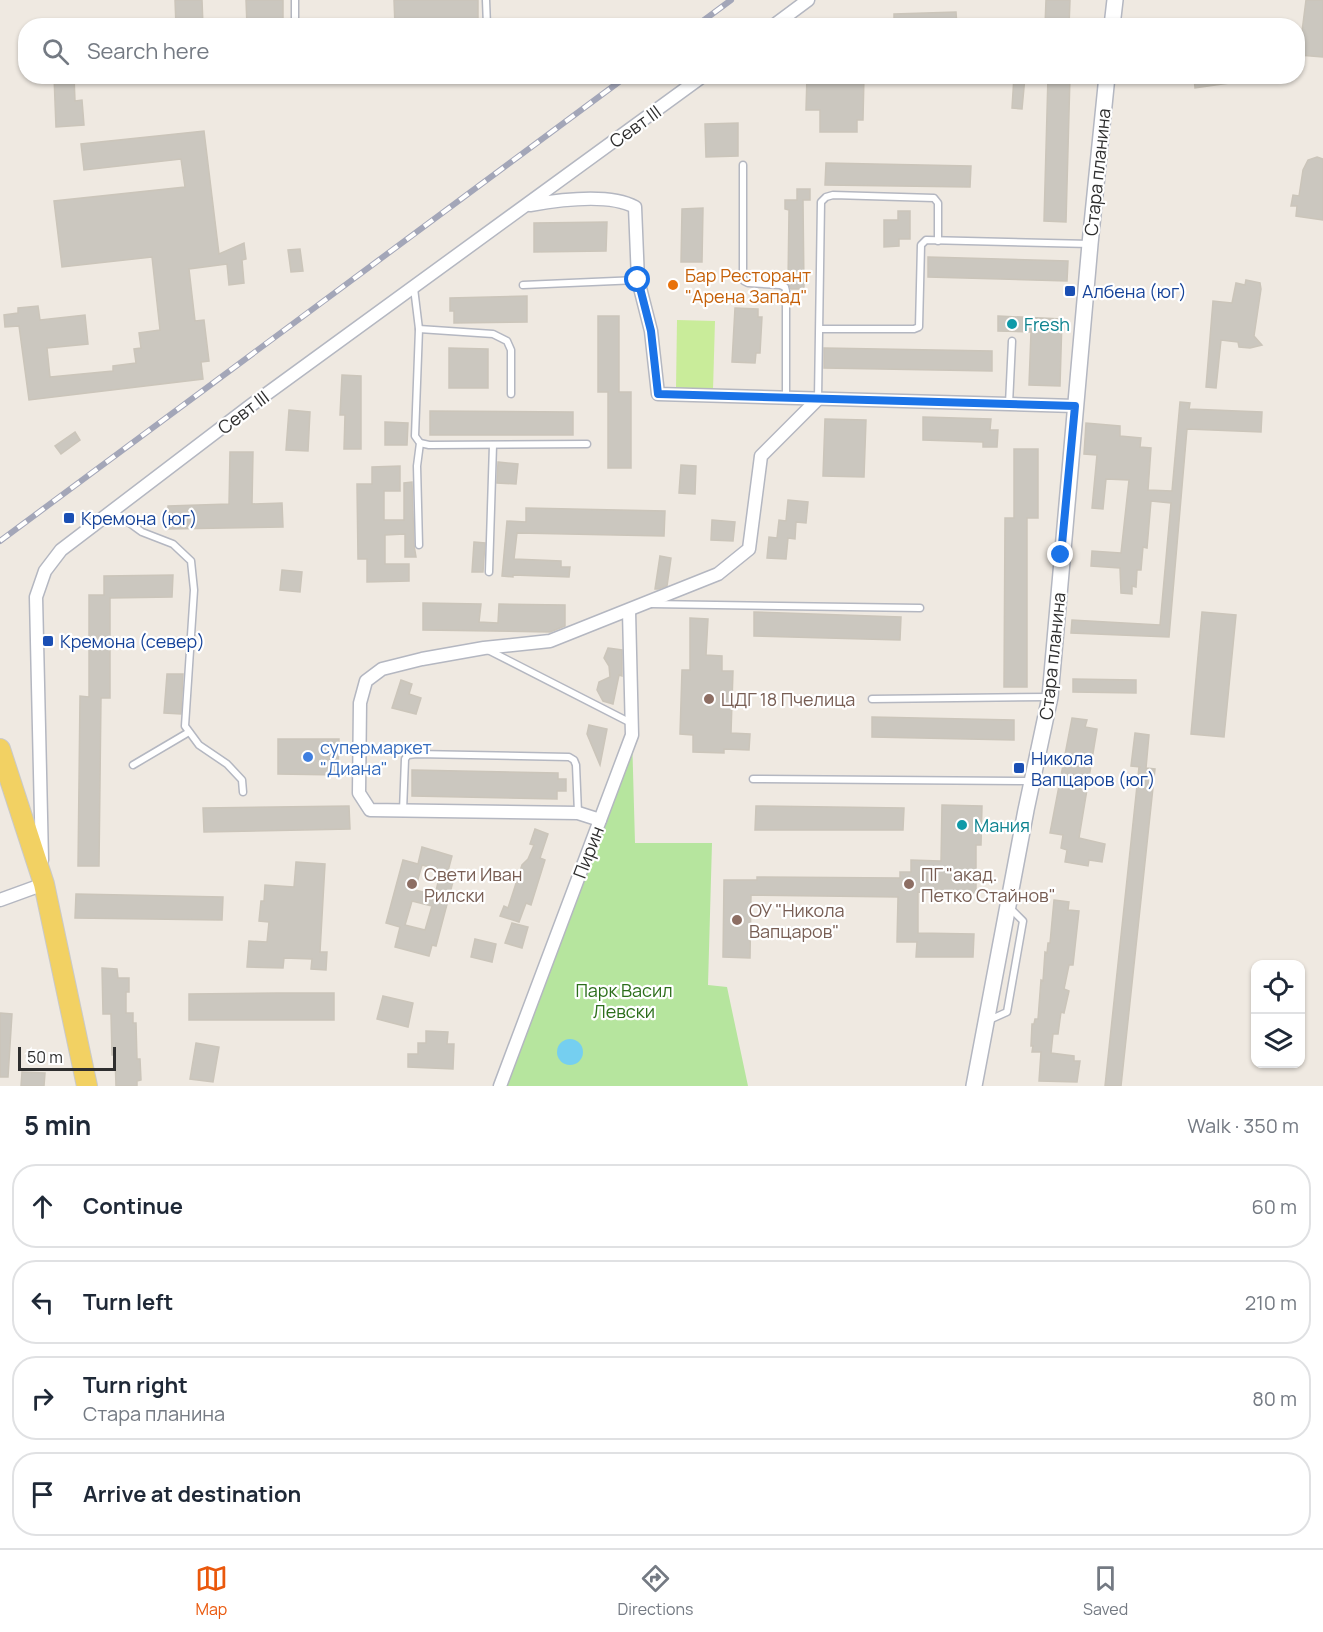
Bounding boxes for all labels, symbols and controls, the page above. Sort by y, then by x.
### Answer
search box [18,18,1305,84]
icon: search [39,35,72,68]
text: Search here [87,36,209,66]
street label: Севт III [604,99,666,153]
street label: Стара планина [1078,107,1116,237]
place label: Бар Ресторант "Арена Запад" [685,263,811,308]
route start [624,266,650,292]
marker: Бар Ресторант "Арена Запад" [666,278,680,292]
place label: Албена (юг) [1082,279,1187,303]
marker: Албена (юг) [1063,284,1077,298]
place label: Fresh [1024,312,1070,336]
marker: Fresh [1005,317,1019,331]
street label: Севт III [212,385,274,439]
place label: Кремона (юг) [81,506,198,530]
marker: Кремона (юг) [62,511,76,525]
route end [1047,541,1073,567]
street label: Стара планина [1033,591,1071,721]
place label: Кремона (север) [60,629,205,653]
marker: Кремона (север) [41,634,55,648]
place label: ЦДГ 18 Пчелица [721,687,855,711]
marker: ЦДГ 18 Пчелица [702,692,716,706]
place label: супермаркет "Диана" [320,735,432,780]
place label: Никола Вапцаров (юг) [1031,746,1156,791]
marker: супермаркет "Диана" [301,750,315,764]
marker: Никола Вапцаров (юг) [1012,761,1026,775]
place label: Мания [974,813,1030,837]
marker: Мания [955,818,969,832]
street label: Пирин [567,822,609,882]
place label: Свети Иван Рилски [424,862,522,907]
place label: ПГ "акад. Петко Стайнов" [921,862,1056,907]
marker: Свети Иван Рилски [405,877,419,891]
marker: ПГ "акад. Петко Стайнов" [902,877,916,891]
place label: ОУ "Никола Вапцаров" [749,898,845,943]
marker: ОУ "Никола Вапцаров" [730,913,744,927]
map controls [1251,960,1305,1068]
button: locate [1251,960,1305,1014]
park label: Парк Васил Левски [575,978,673,1023]
button: layers [1251,1014,1305,1068]
scale bar [18,1044,116,1072]
text: 50 m [27,1046,63,1068]
text: 5 min [24,1107,91,1143]
text: Walk · 350 m [1187,1112,1299,1139]
icon: ahead [26,1190,59,1223]
text: Continue [83,1191,183,1221]
text: 60 m [1251,1193,1297,1220]
icon: left [26,1286,59,1319]
text: Turn left [83,1287,173,1317]
text: 210 m [1245,1289,1297,1316]
text: Turn right [83,1370,188,1400]
icon: right [26,1382,59,1415]
text: 80 m [1252,1385,1297,1412]
text: Стара планина [83,1400,225,1427]
icon: arrive [26,1478,59,1511]
text: Arrive at destination [83,1479,301,1509]
tab: Map [195,1562,228,1620]
tab: Directions [618,1562,693,1620]
tab: Saved [1083,1562,1128,1620]

